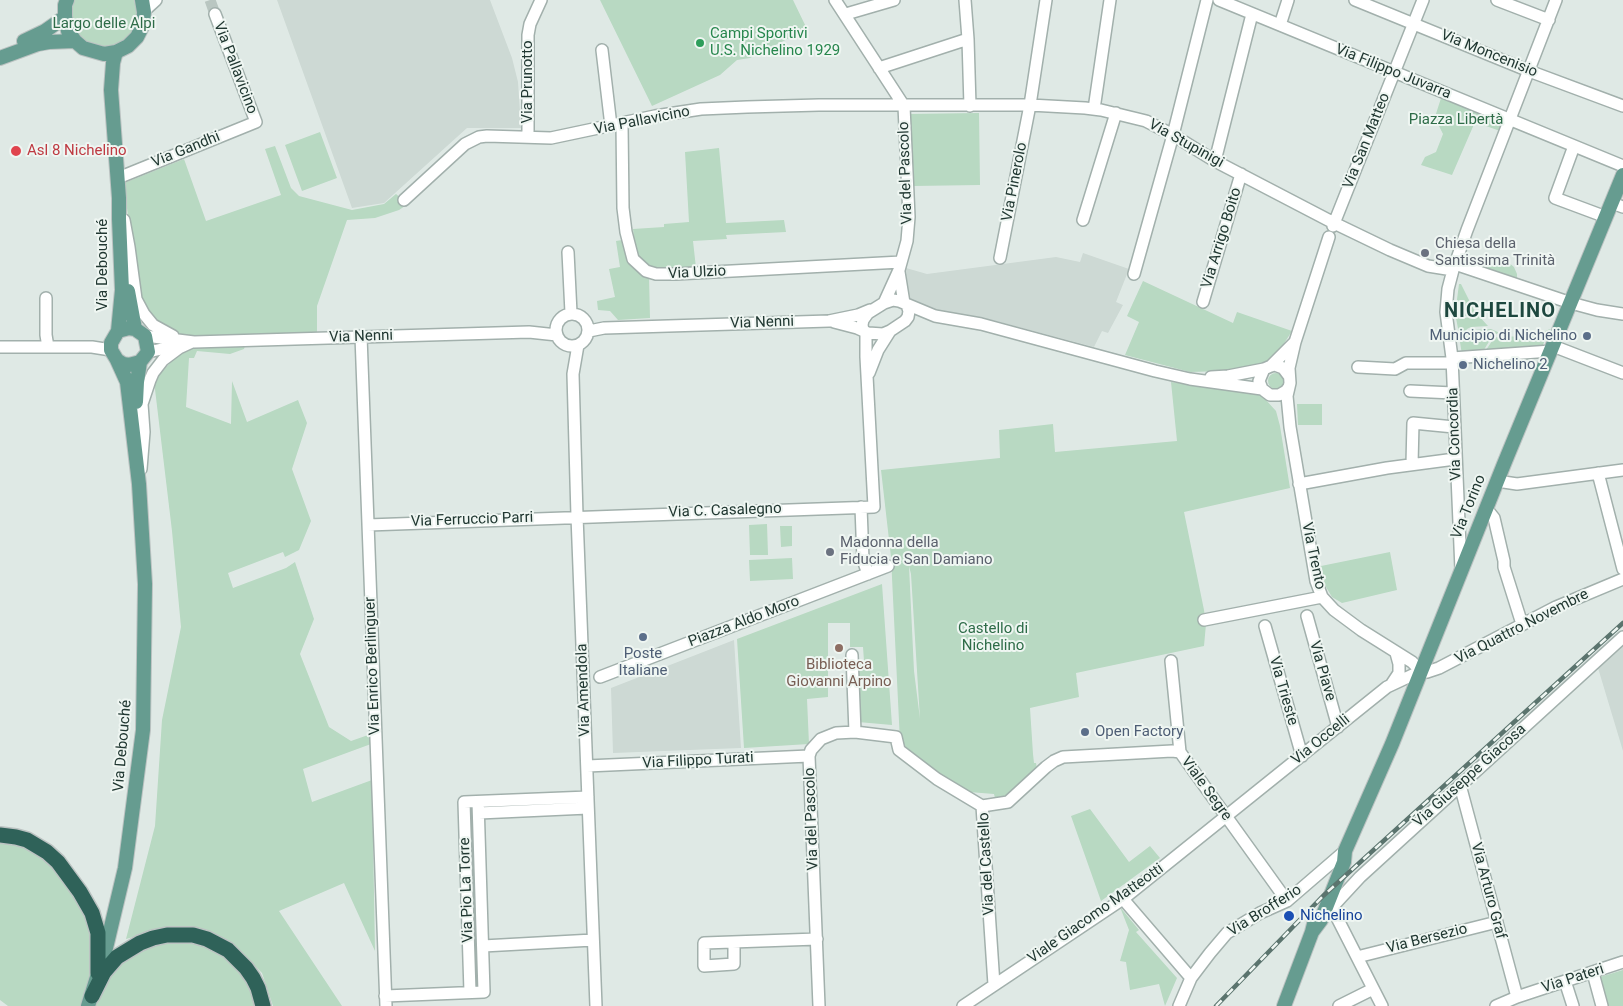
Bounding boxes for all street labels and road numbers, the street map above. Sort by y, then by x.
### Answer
street label: Via Pallavicino [209,19,261,117]
street label: Via Moncenisio [1438,26,1540,82]
street label: Via Prunotto [519,41,537,123]
street label: Via Filippo Juvarra [1332,41,1454,103]
street label: Via San Matteo [1340,90,1394,192]
street label: Via Pallavicino [593,103,691,139]
street label: Via Stupinigi [1145,116,1227,172]
street label: Via del Pascolo [895,121,917,225]
street label: Via Gandhi [149,128,223,172]
street label: Via Pinerolo [999,141,1031,223]
street label: Via Arrigo Boito [1198,186,1246,290]
street label: Via Debouché [94,219,112,311]
street label: Via Ulzio [668,262,726,284]
street label: Via Nenni [730,313,794,333]
street label: Via Nenni [329,327,393,347]
street label: Via Concordia [1444,387,1466,481]
street label: Via Torino [1448,472,1490,542]
street label: Via C. Casalegno [668,500,782,522]
street label: Via Ferruccio Parri [410,509,534,531]
street label: Via Trento [1297,521,1329,591]
street label: Via Quattro Novembre [1452,585,1592,669]
street label: Piazza Aldo Moro [686,593,802,651]
street label: Via Enrico Berlinguer [362,597,384,735]
street label: Via Piave [1305,639,1339,703]
street label: Via Amendola [573,643,595,737]
street label: Via Trieste [1265,655,1301,727]
street label: Via Debouché [110,699,136,793]
street label: Via Occelli [1288,711,1354,769]
street label: Via Giuseppe Giacosa [1410,721,1530,831]
street label: Via Filippo Turati [642,749,754,773]
street label: Viale Segre [1177,753,1235,825]
street label: Via del Pascolo [801,767,823,871]
street label: Via del Castello [975,812,999,916]
street label: Via Pio La Torre [456,837,478,943]
street label: Via Arturo Graf [1466,841,1510,941]
street label: Viale Giacomo Matteotti [1025,860,1167,968]
street label: Via Brofferio [1225,881,1305,941]
street label: Via Bersezio [1385,920,1469,958]
street label: Via Pateri [1540,961,1606,997]

